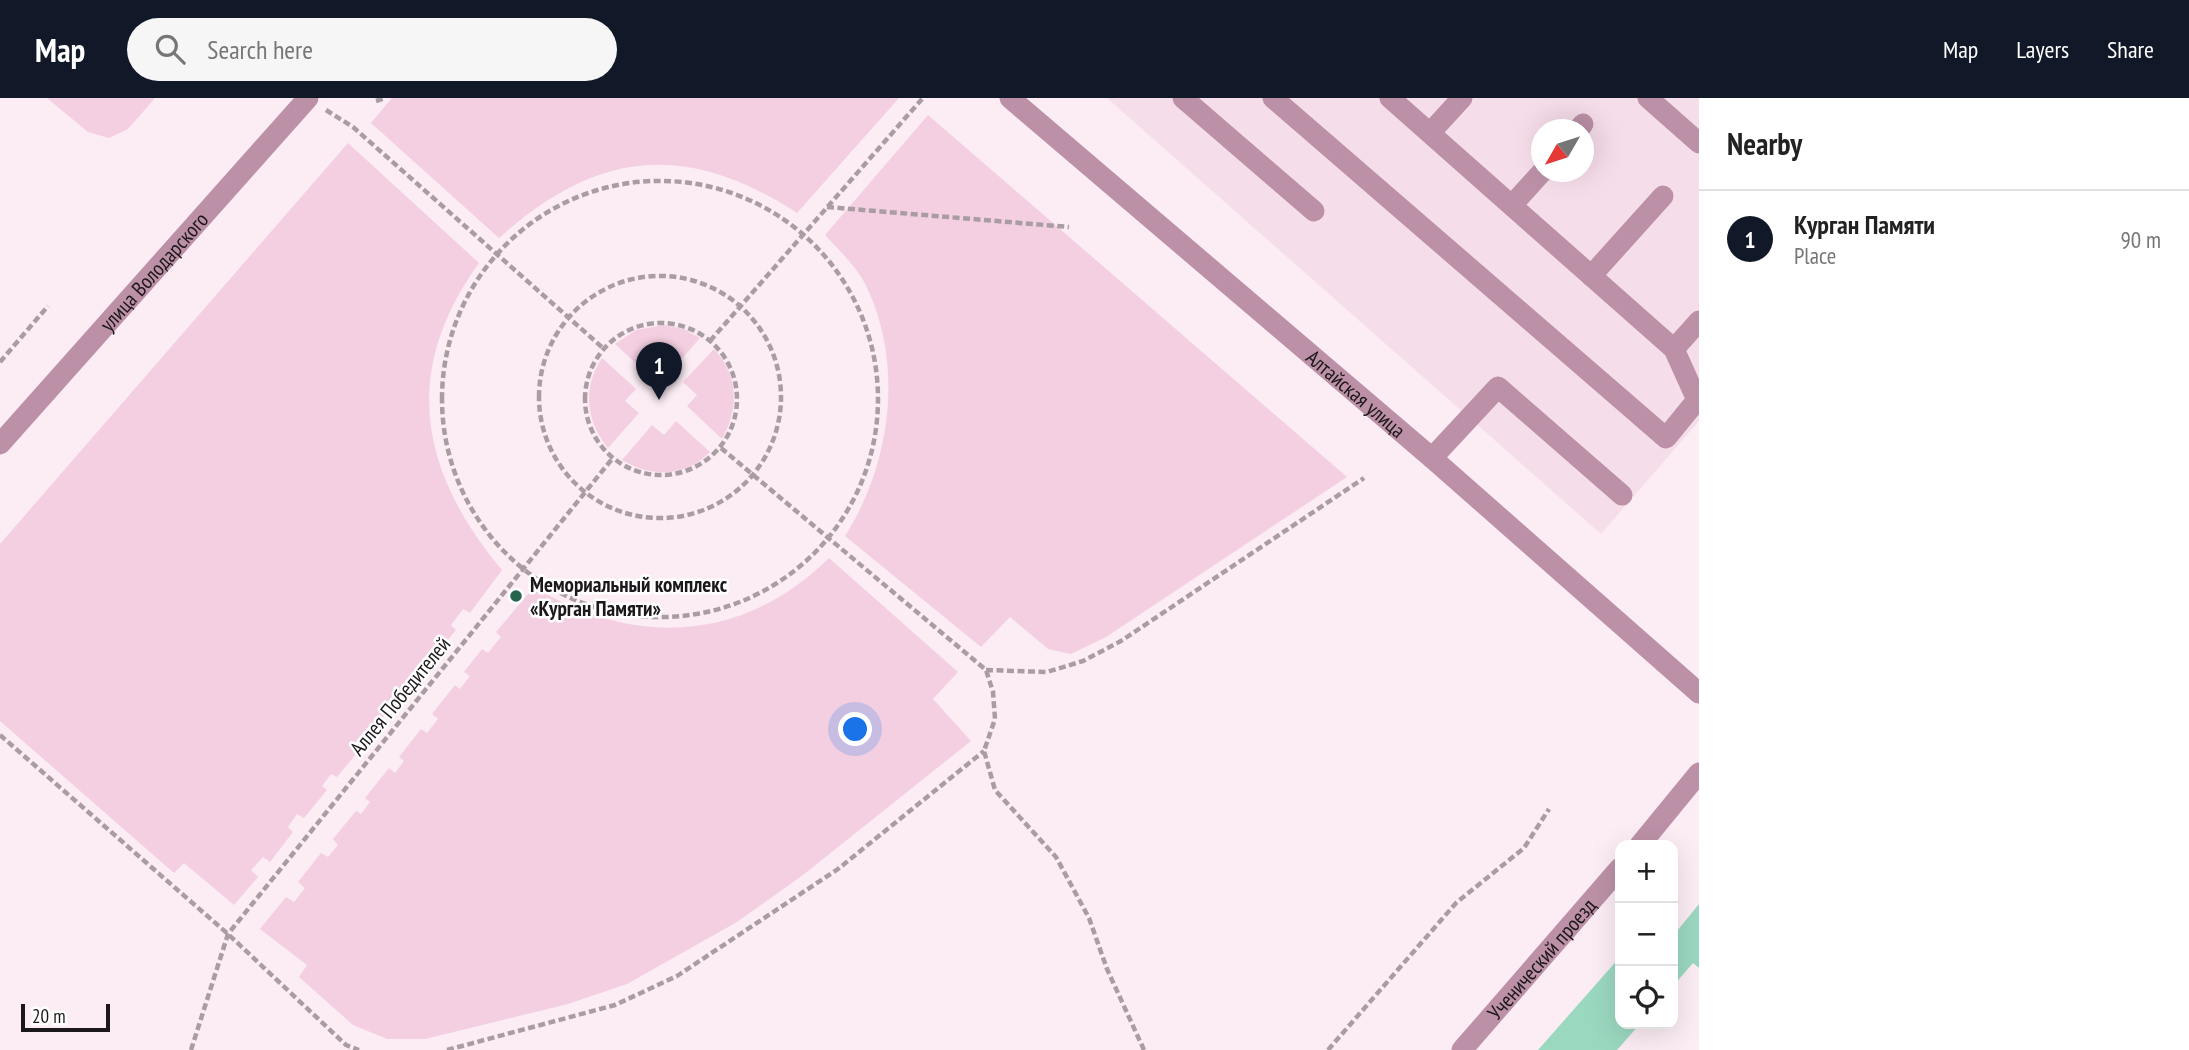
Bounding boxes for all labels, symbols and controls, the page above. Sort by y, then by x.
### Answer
search box [127,18,617,81]
text: Map [35,28,85,71]
icon: search [151,30,189,68]
text: Search here [207,33,313,66]
text: Map [1943,34,1978,65]
text: Layers [2016,34,2069,65]
text: Share [2107,34,2154,65]
north arrow [1531,119,1594,182]
text: Nearby [1727,124,1802,163]
street label: улица Володарского [93,206,214,337]
text: Курган Памяти [1794,208,1935,241]
text: 1 [1745,225,1756,254]
text: 90 m [2120,225,2161,254]
text: Place [1794,241,1836,270]
pin: 1 [636,342,682,400]
street label: Алтайская улица [1301,343,1411,443]
place label: Мемориальный комплекс «Курган Памяти» [530,571,728,622]
marker: Мемориальный комплекс «Курган Памяти» [508,588,524,604]
street label: Аллея Победителей [344,631,456,761]
your location [838,712,872,746]
map controls [1615,840,1678,1029]
button: + [1615,840,1678,903]
street label: Ученический проезд [1481,892,1602,1025]
button: − [1615,903,1678,966]
button: locate [1615,966,1678,1029]
scale bar [21,1001,110,1033]
text: 20 m [32,1004,66,1028]

